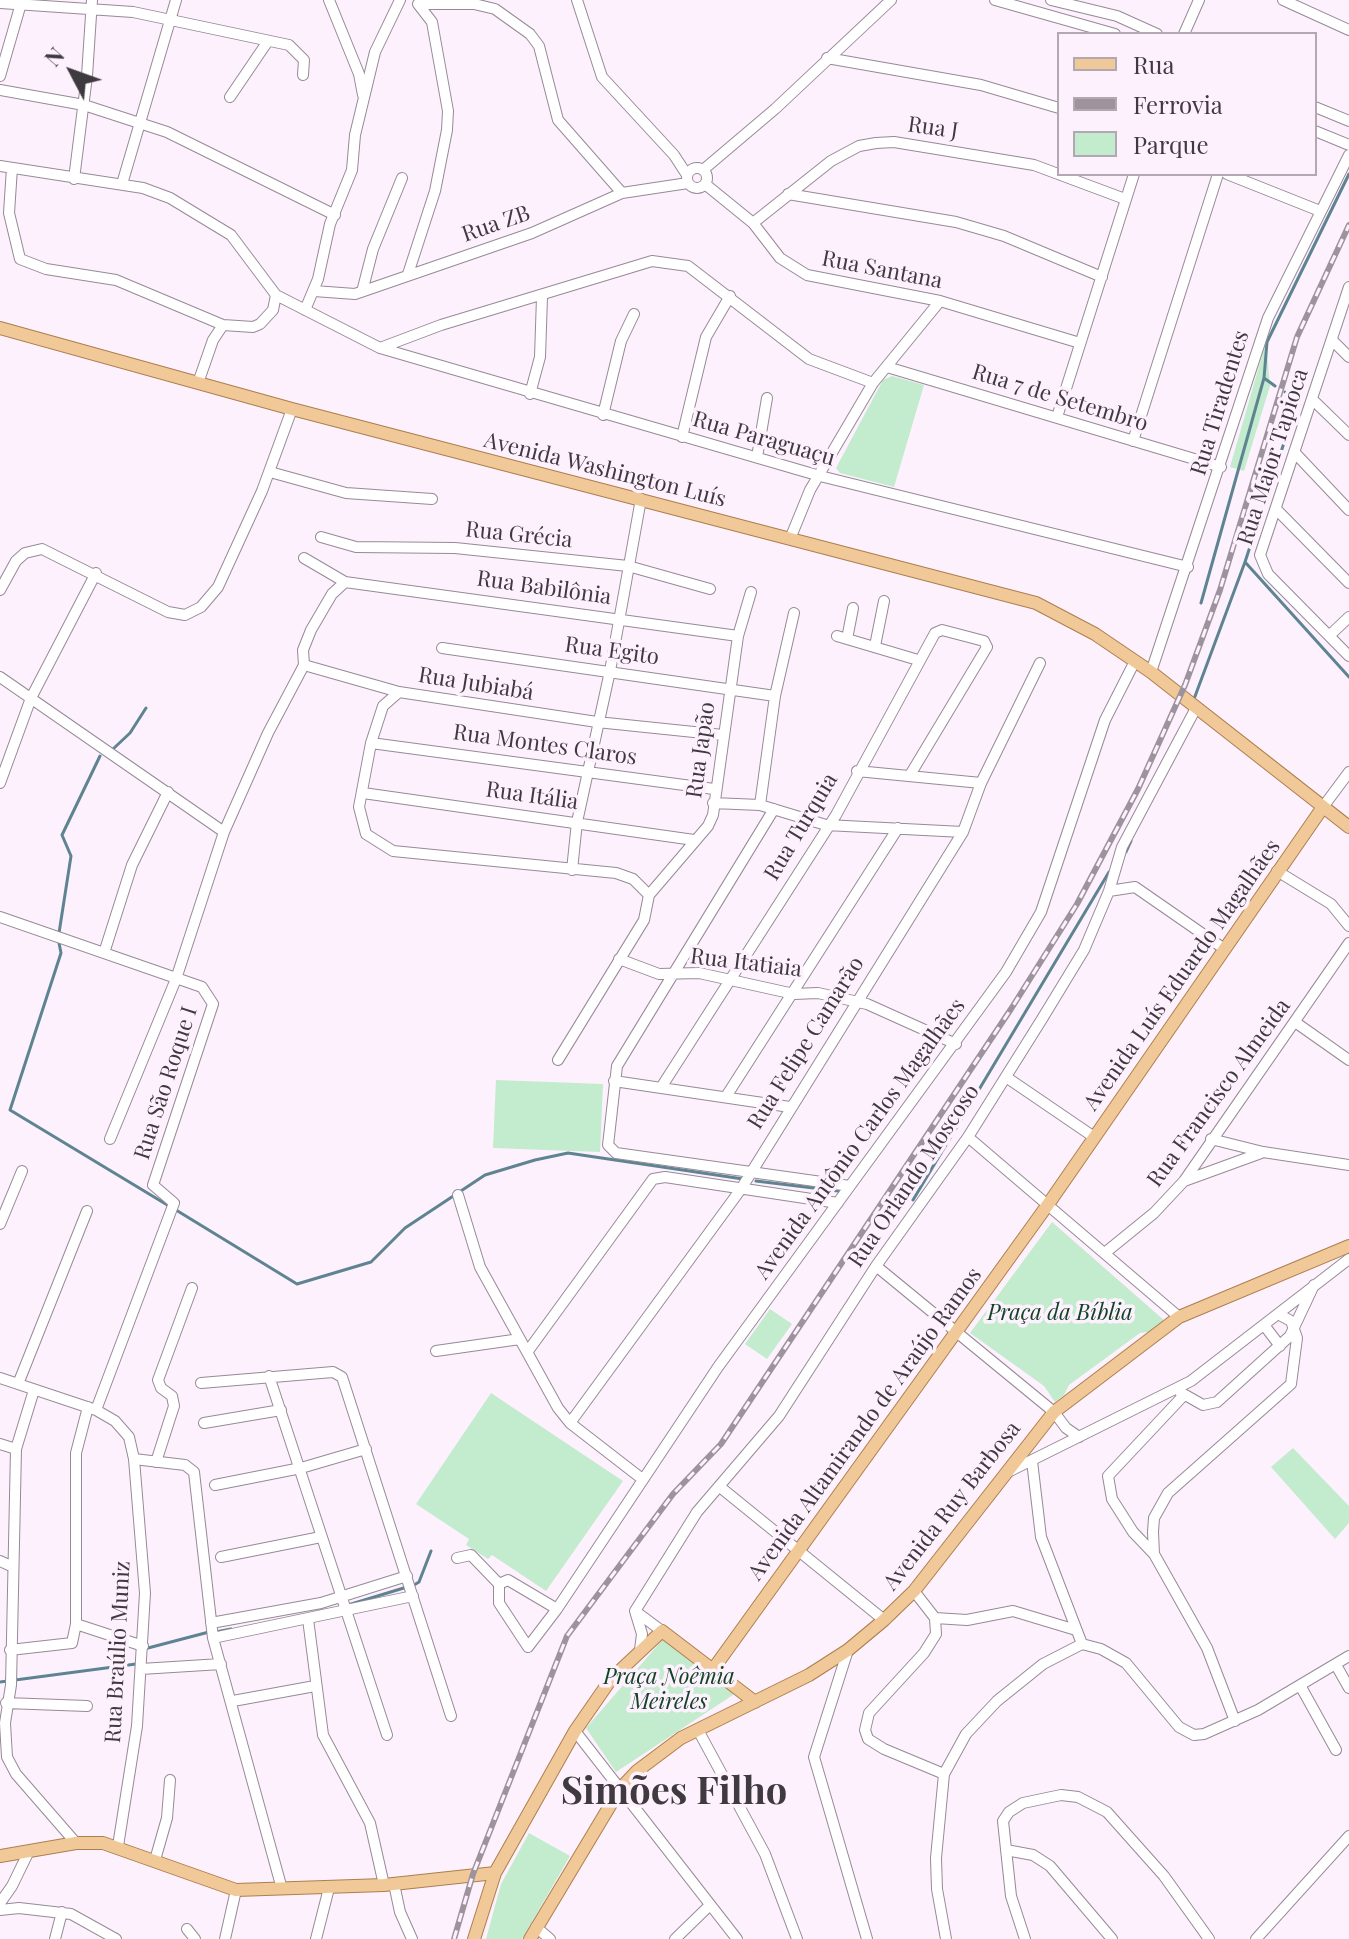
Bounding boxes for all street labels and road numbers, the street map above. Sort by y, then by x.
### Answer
street label: Rua J [906,111,960,145]
street label: Rua ZB [458,200,534,248]
street label: Rua Santana [819,245,945,295]
street label: Rua Tiradentes [1185,327,1255,479]
street label: Rua 7 de Setembro [969,359,1151,437]
street label: Rua Major Tapioca [1232,365,1314,549]
street label: Rua Paraguaçu [690,406,838,472]
street label: Avenida Washington Luís [481,427,729,513]
street label: Rua Grécia [464,516,574,554]
street label: Rua Babilônia [475,565,613,611]
street label: Rua Egito [563,631,661,671]
street label: Rua Jubiabá [417,662,535,706]
street label: Rua Japão [681,700,721,800]
street label: Rua Montes Claros [451,719,639,771]
street label: Rua Turquia [759,769,843,885]
street label: Rua Itália [484,776,580,816]
street label: Avenida Luís Eduardo Magalhães [1078,834,1286,1116]
street label: Rua Itatiaia [689,943,803,983]
street label: Rua Felipe Camarão [742,952,870,1134]
street label: Avenida Antônio Carlos Magalhães [749,993,971,1285]
street label: Rua Francisco Almeida [1142,994,1296,1192]
street label: Rua São Roque I [129,1003,203,1163]
street label: Rua Orlando Moscoso [843,1079,985,1273]
street label: Avenida Altamirando de Araújo Ramos [743,1262,987,1586]
street label: Avenida Ruy Barbosa [878,1416,1026,1596]
street label: Rua Braúlio Muniz [100,1560,136,1744]

